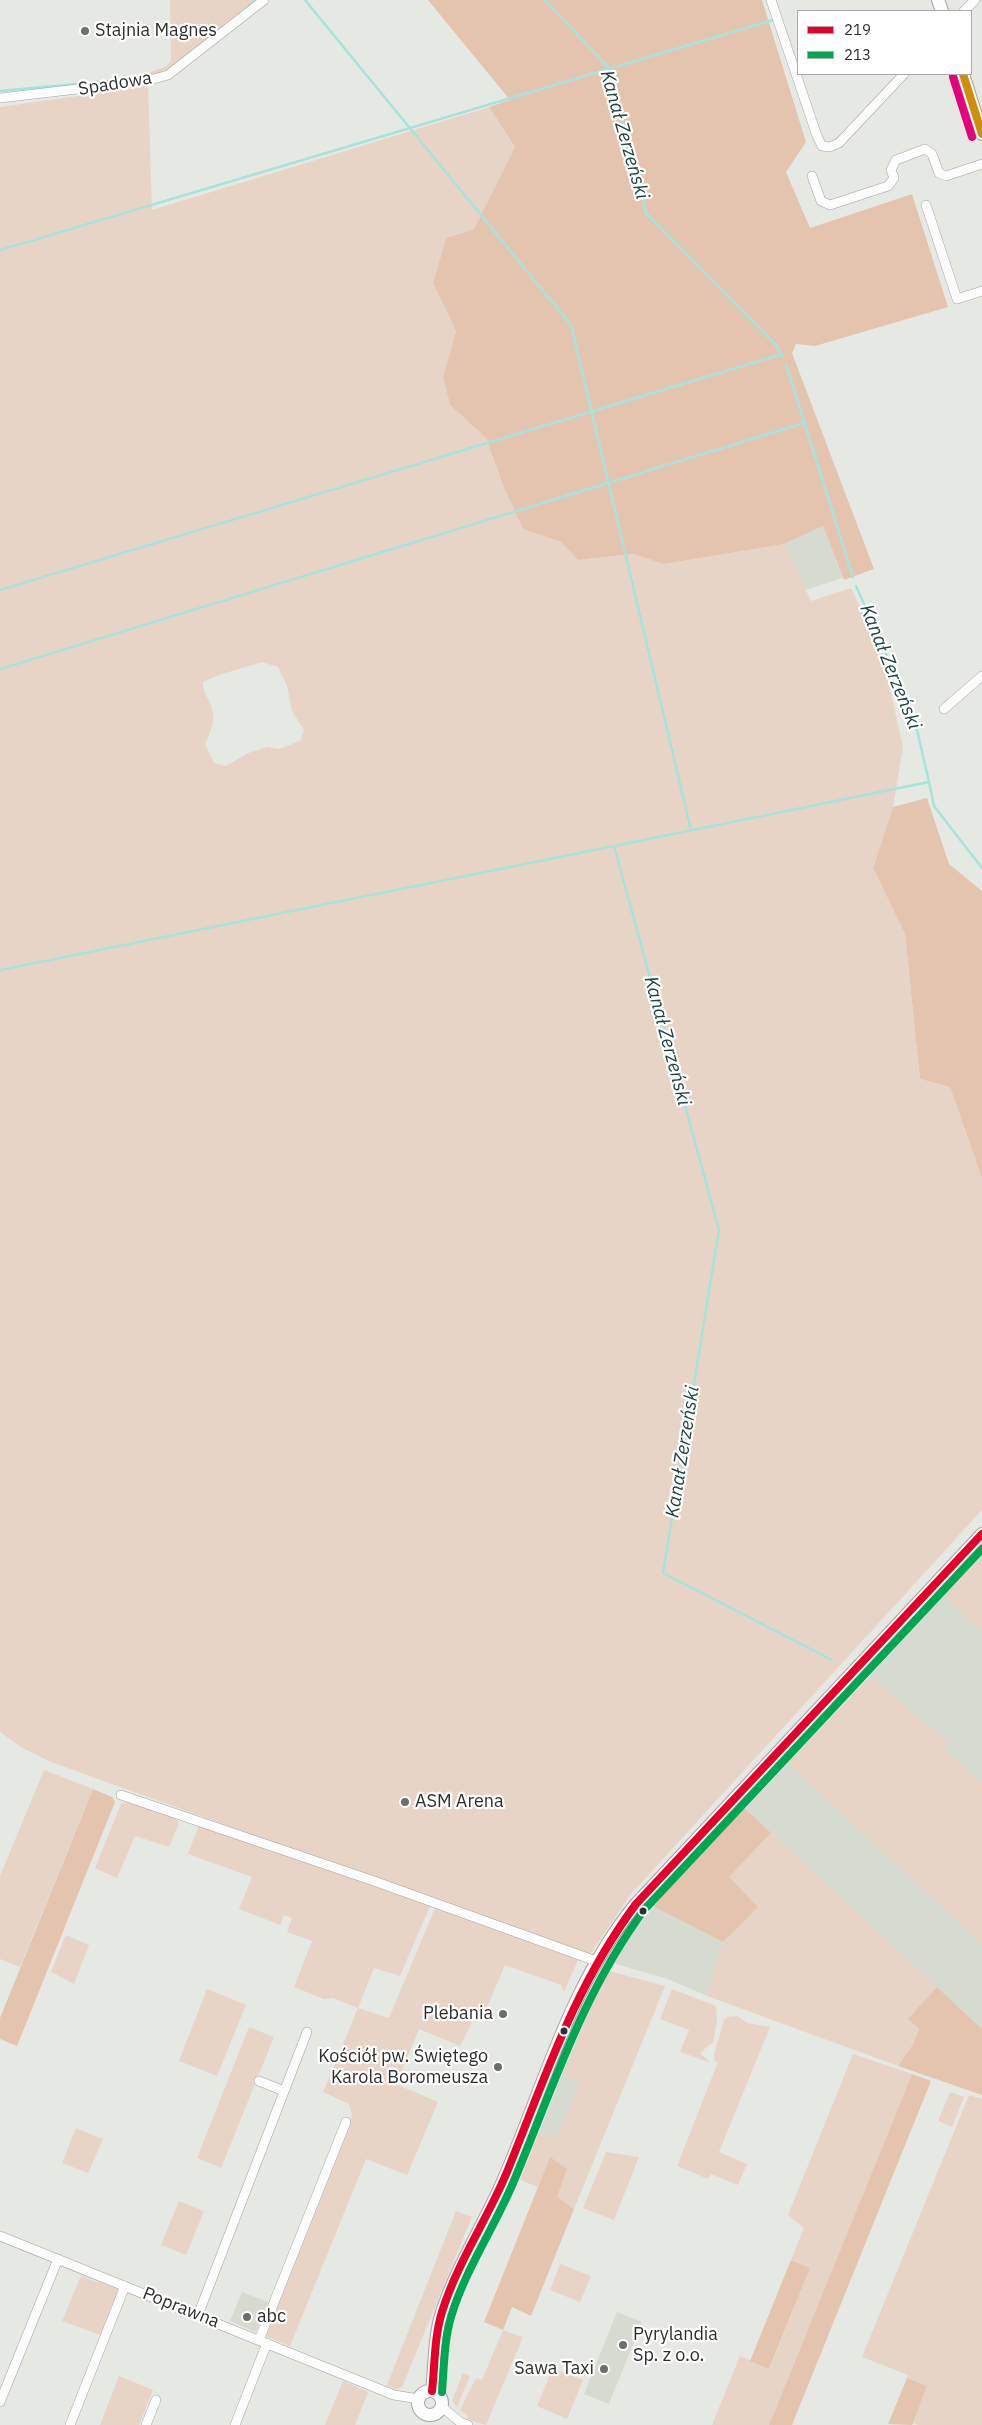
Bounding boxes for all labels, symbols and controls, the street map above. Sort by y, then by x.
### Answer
legend [797,10,972,75]
place label: Stajnia Magnes [95,20,217,42]
text: 219 [844,20,871,39]
marker: Stajnia Magnes [79,25,91,37]
text: 213 [844,45,871,64]
street label: Spadowa [77,68,153,100]
water label: Kanał Zerzeński [595,68,653,202]
water label: Kanał Zerzeński [855,601,925,733]
water label: Kanał Zerzeński [639,974,695,1108]
water label: Kanał Zerzeński [661,1385,705,1519]
place label: ASM Arena [415,1791,504,1813]
marker: ASM Arena [399,1796,411,1808]
unlabelled marker [638,1906,648,1916]
place label: Plebania [423,2003,493,2025]
marker: Plebania [497,2008,509,2020]
unlabelled marker [559,2026,569,2036]
place label: Kościół pw. Świętego Karola Boromeusza [318,2046,488,2088]
marker: Kościół pw. Świętego Karola Boromeusza [492,2061,504,2073]
street label: Poprawna [139,2283,223,2333]
place label: abc [257,2306,286,2328]
marker: abc [241,2311,253,2323]
place label: Pyrylandia Sp. z o.o. [633,2324,718,2366]
marker: Pyrylandia Sp. z o.o. [617,2339,629,2351]
place label: Sawa Taxi [514,2358,594,2380]
marker: Sawa Taxi [598,2363,610,2375]

